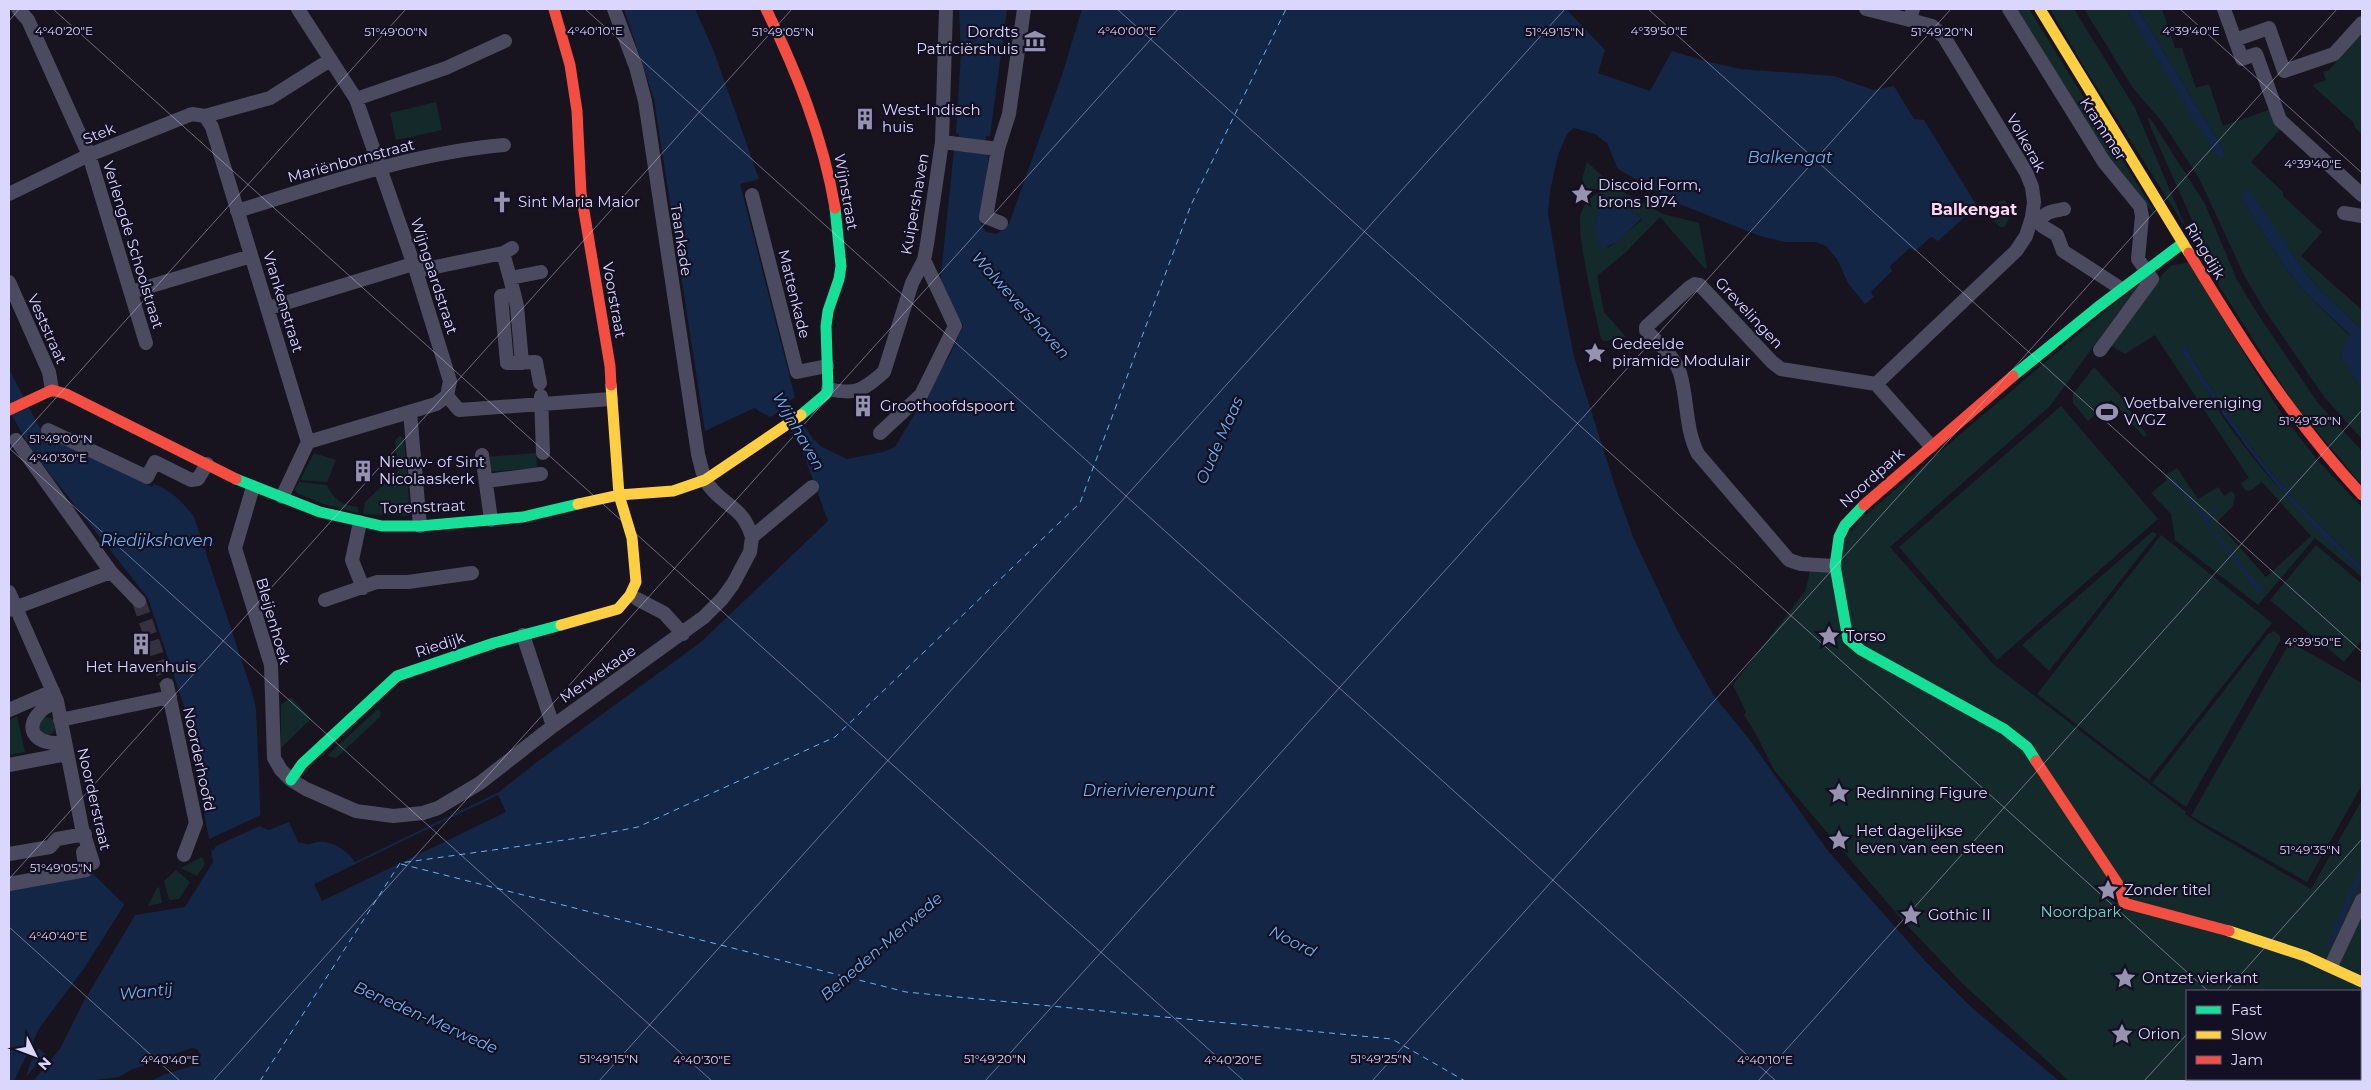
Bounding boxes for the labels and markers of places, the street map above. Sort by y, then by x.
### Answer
place label: Dordts Patriciërshuis [916,22,1018,58]
museum icon: Dordts Patriciërshuis [1022,28,1048,54]
place label: West-Indisch huis [882,100,981,136]
building icon: West-Indisch huis [852,106,878,132]
place label: Discoid Form, brons 1974 [1598,175,1701,211]
place icon: Discoid Form, brons 1974 [1569,181,1595,207]
church icon: Sint Maria Maior [489,189,515,215]
place label: Sint Maria Maior [518,192,640,211]
place label: Gedeelde piramide Modulair [1612,334,1751,370]
place icon: Gedeelde piramide Modulair [1582,340,1608,366]
building icon: Groothoofdspoort [850,393,876,419]
place label: Voetbalvereniging VVGZ [2124,393,2262,429]
place label: Groothoofdspoort [880,396,1015,415]
sports icon: Voetbalvereniging VVGZ [2094,399,2120,425]
place label: Nieuw- of Sint Nicolaaskerk [379,452,485,488]
building icon: Nieuw- of Sint Nicolaaskerk [350,458,376,484]
place icon: Torso [1816,623,1842,649]
place label: Torso [1846,626,1886,645]
building icon: Het Havenhuis [128,631,154,657]
place label: Het Havenhuis [86,657,196,676]
place icon: Redinning Figure [1826,780,1852,806]
place label: Redinning Figure [1856,783,1988,802]
place label: Het dagelijkse leven van een steen [1856,821,2004,857]
place icon: Het dagelijkse leven van een steen [1826,827,1852,853]
place icon: Zonder titel [2095,877,2121,903]
place label: Zonder titel [2124,880,2211,899]
place icon: Gothic II [1898,902,1924,928]
place label: Gothic II [1928,905,1991,924]
place icon: Ontzet vierkant [2112,965,2138,991]
place label: Ontzet vierkant [2142,968,2258,987]
place icon: Orion [2109,1021,2135,1047]
place label: Orion [2138,1024,2180,1043]

